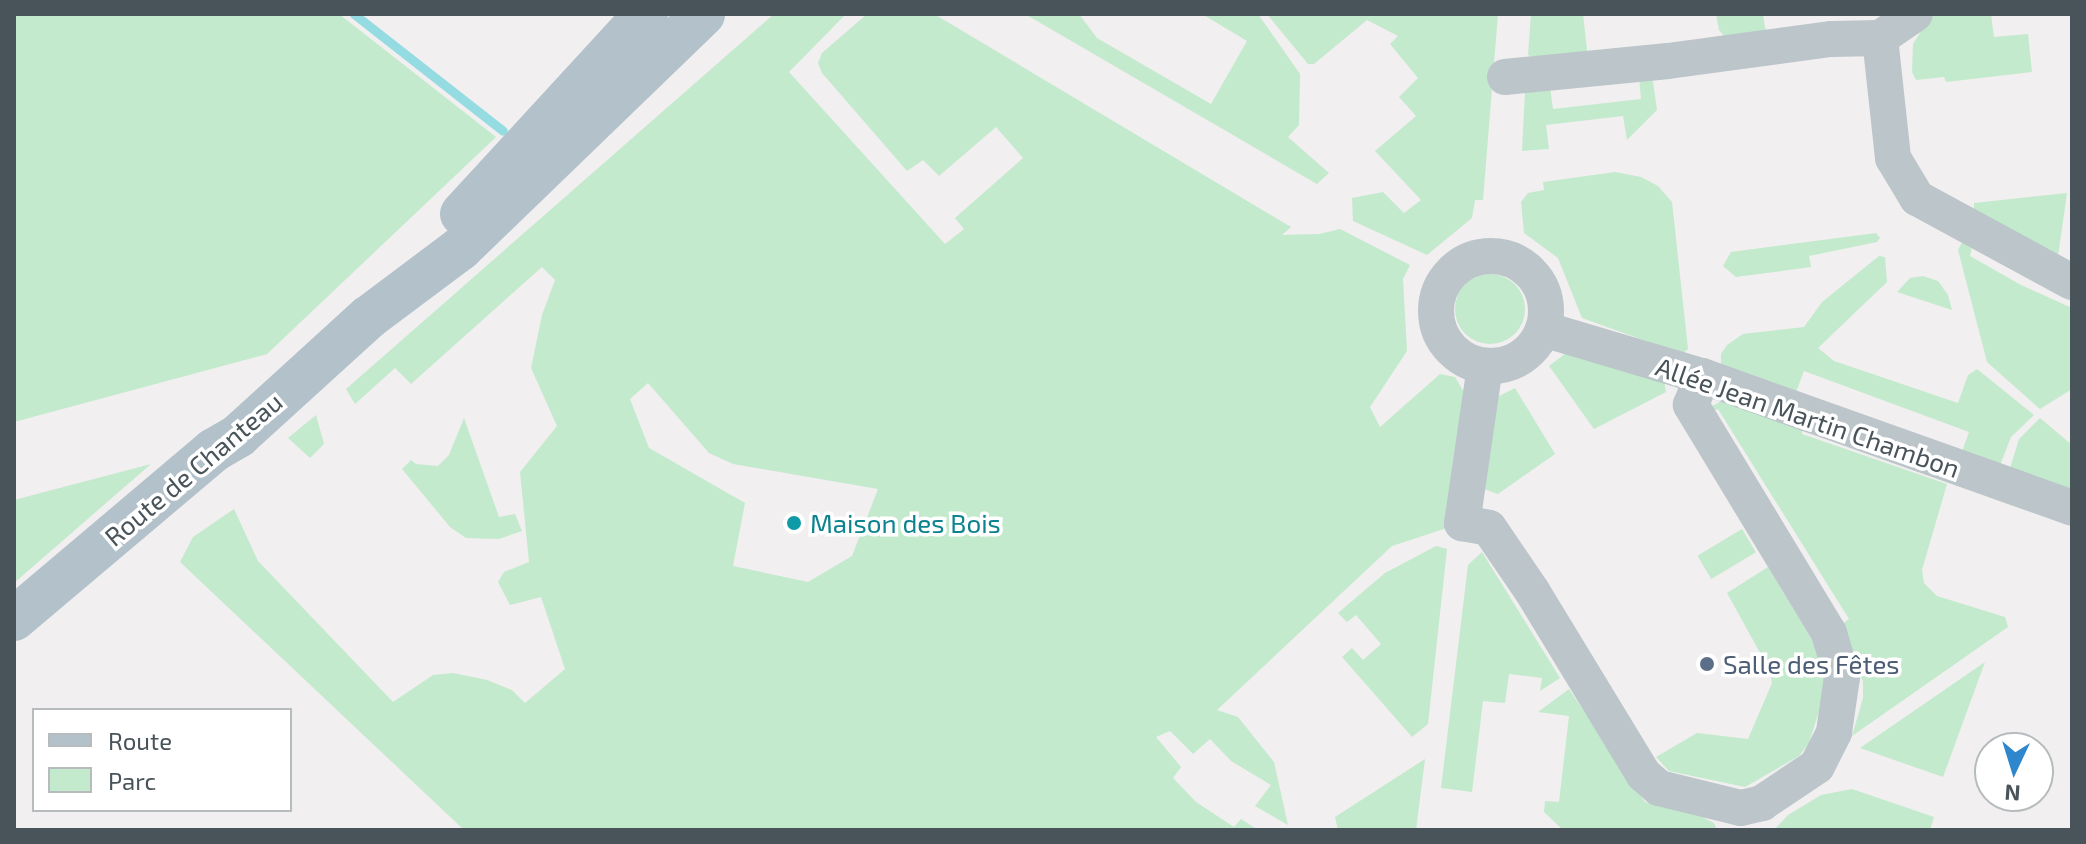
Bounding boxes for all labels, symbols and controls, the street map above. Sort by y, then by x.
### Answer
street label: Allée Jean Martin Chambon [1652,350,1964,484]
street label: Route de Chanteau [98,386,288,552]
place label: Maison des Bois [810,507,1001,539]
marker: Maison des Bois [785,514,803,532]
place label: Salle des Fêtes [1723,648,1900,680]
marker: Salle des Fêtes [1698,655,1716,673]
legend [32,708,292,812]
text: Route [108,726,172,755]
north arrow [1974,732,2054,812]
text: Parc [108,766,156,795]
text: N [2004,780,2021,807]

